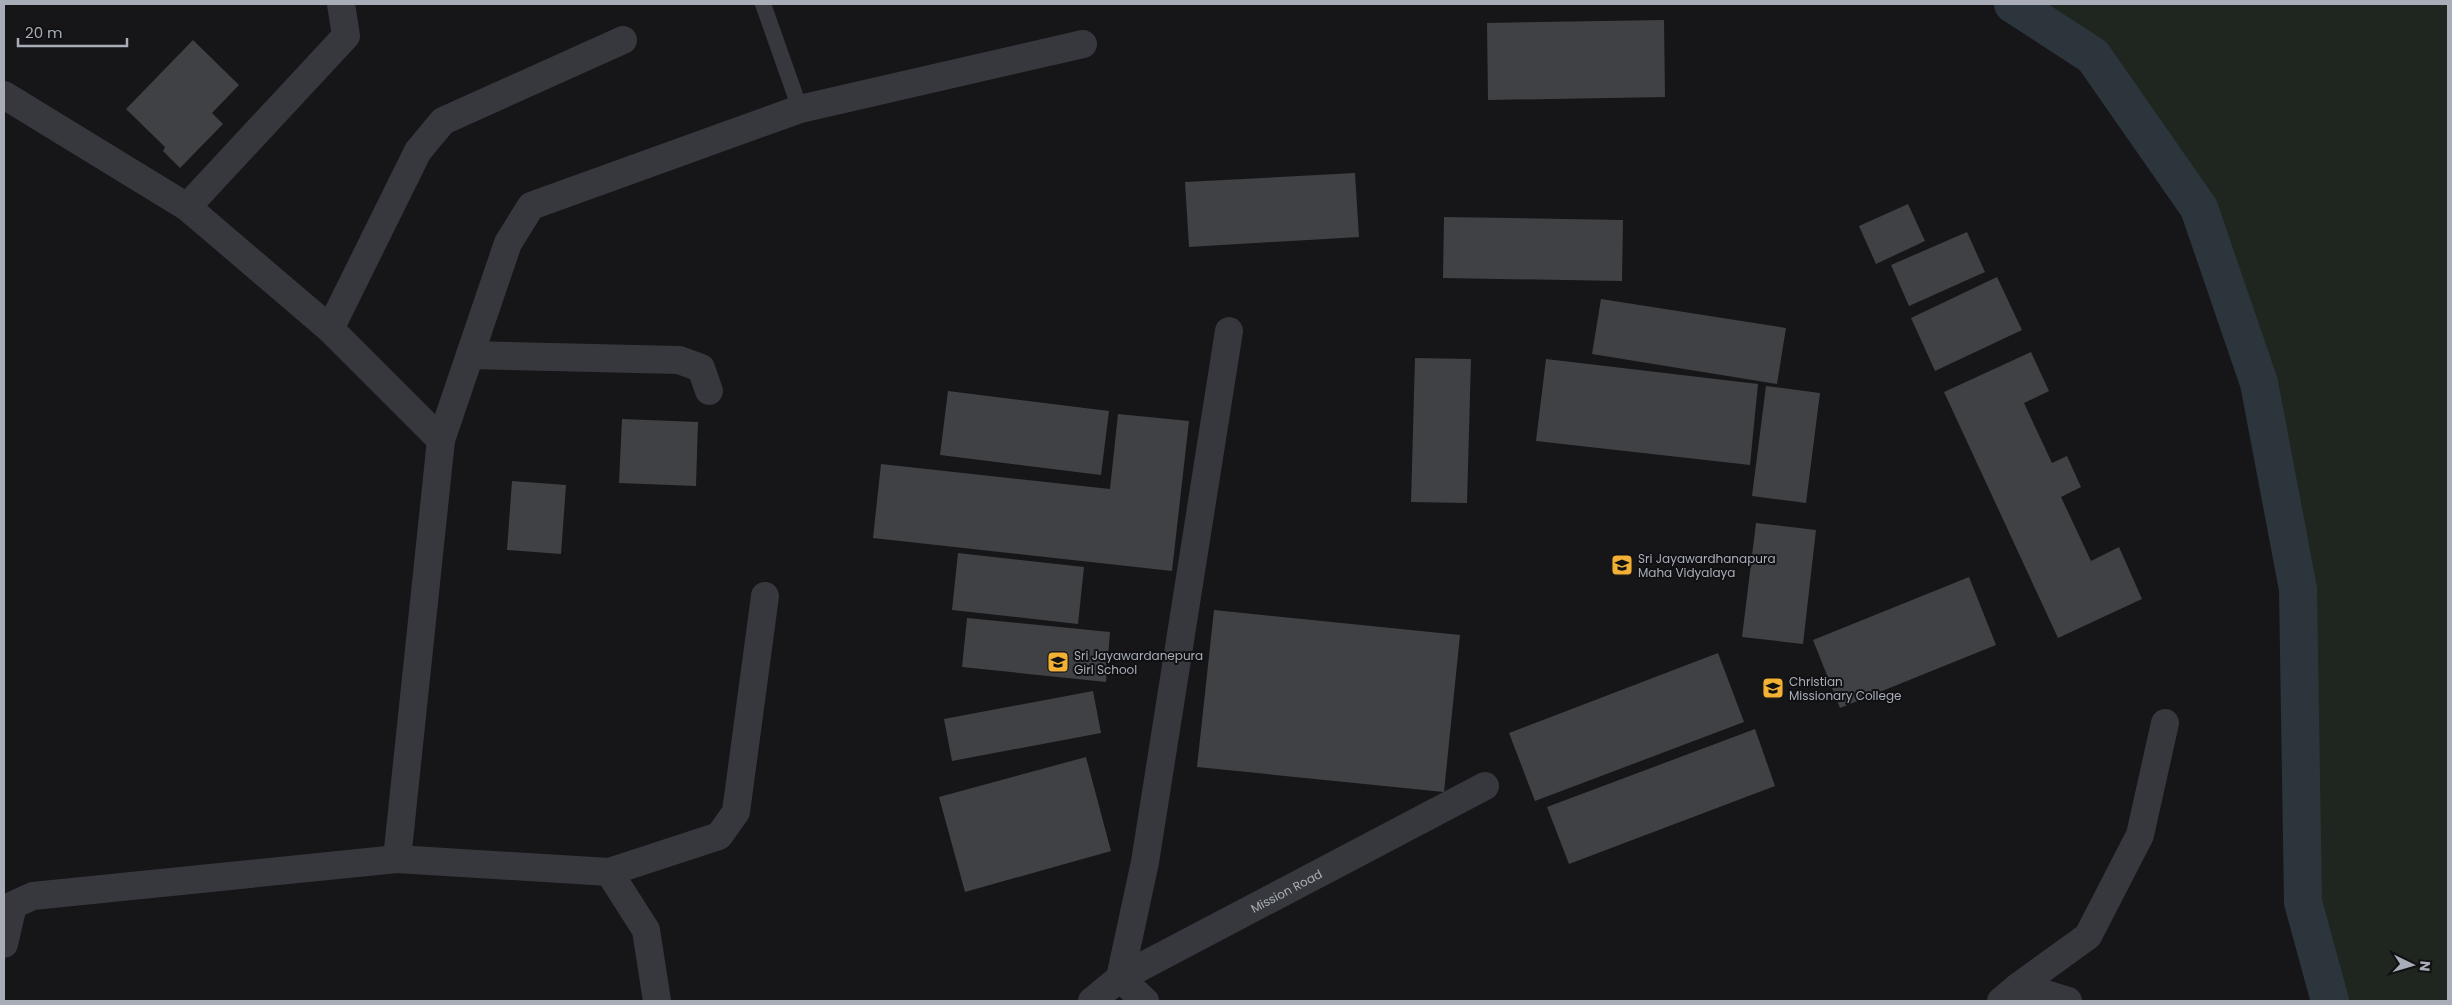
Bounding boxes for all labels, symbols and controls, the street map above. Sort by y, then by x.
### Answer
scale bar [18,15,126,47]
text: 20 m [25,22,63,43]
place label: Sri Jayawardhanapura Maha Vidyalaya [1638,550,1776,581]
school or university icon: Sri Jayawardhanapura Maha Vidyalaya [1610,553,1634,577]
place label: Sri Jayawardanepura Girl School [1074,647,1203,678]
school or university icon: Sri Jayawardanepura Girl School [1046,650,1070,674]
place label: Christian Missionary College [1789,673,1902,704]
school or university icon: Christian Missionary College [1761,676,1785,700]
street label: Mission Road [1247,865,1325,916]
north arrow [2387,940,2437,990]
text: N [2415,960,2435,972]

